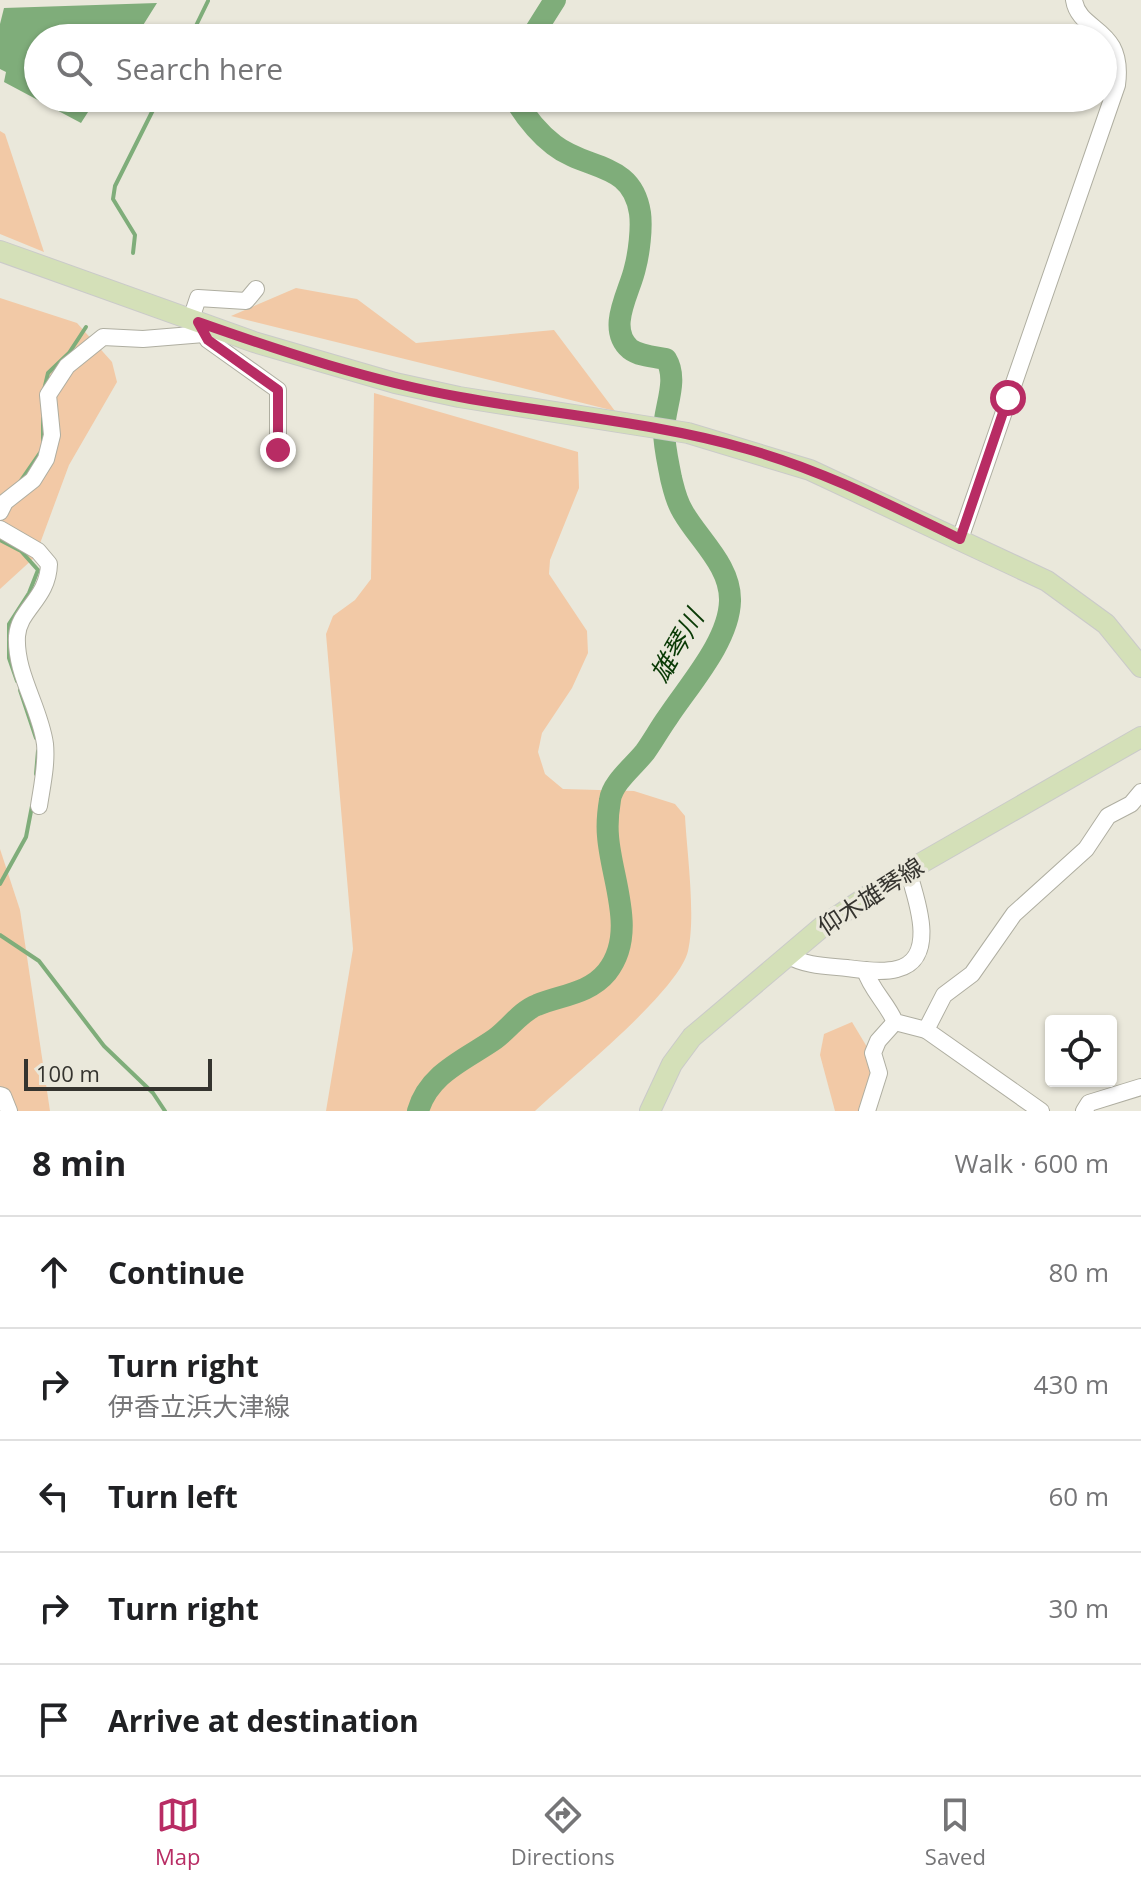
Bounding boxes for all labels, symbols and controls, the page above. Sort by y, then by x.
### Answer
search box [24,24,1117,112]
icon: search [52,46,96,90]
text: Search here [116,48,283,89]
route start [990,380,1026,416]
route end [260,432,296,468]
water label: 雄琴川 [641,600,713,688]
street label: 仰木雄琴線 [811,849,929,942]
map controls [1045,1015,1117,1087]
button: locate [1045,1015,1117,1087]
scale bar [24,1055,212,1091]
text: 100 m [36,1058,100,1088]
text: 8 min [32,1140,126,1186]
text: Walk · 600 m [955,1145,1109,1181]
icon: ahead [32,1250,76,1294]
text: Continue [108,1252,245,1293]
text: 80 m [1048,1254,1109,1290]
text: Turn right [108,1345,259,1386]
icon: right [32,1362,76,1406]
text: 430 m [1034,1366,1109,1402]
text: 伊香立浜大津線 [108,1388,290,1424]
icon: left [32,1474,76,1518]
text: Turn left [108,1476,238,1517]
text: 60 m [1048,1478,1109,1514]
icon: right [32,1586,76,1630]
text: Turn right [108,1588,259,1629]
text: 30 m [1048,1590,1109,1626]
icon: arrive [32,1698,76,1742]
text: Arrive at destination [108,1700,419,1741]
tab: Map [155,1793,201,1871]
tab: Directions [511,1793,615,1871]
tab: Saved [925,1793,986,1871]

